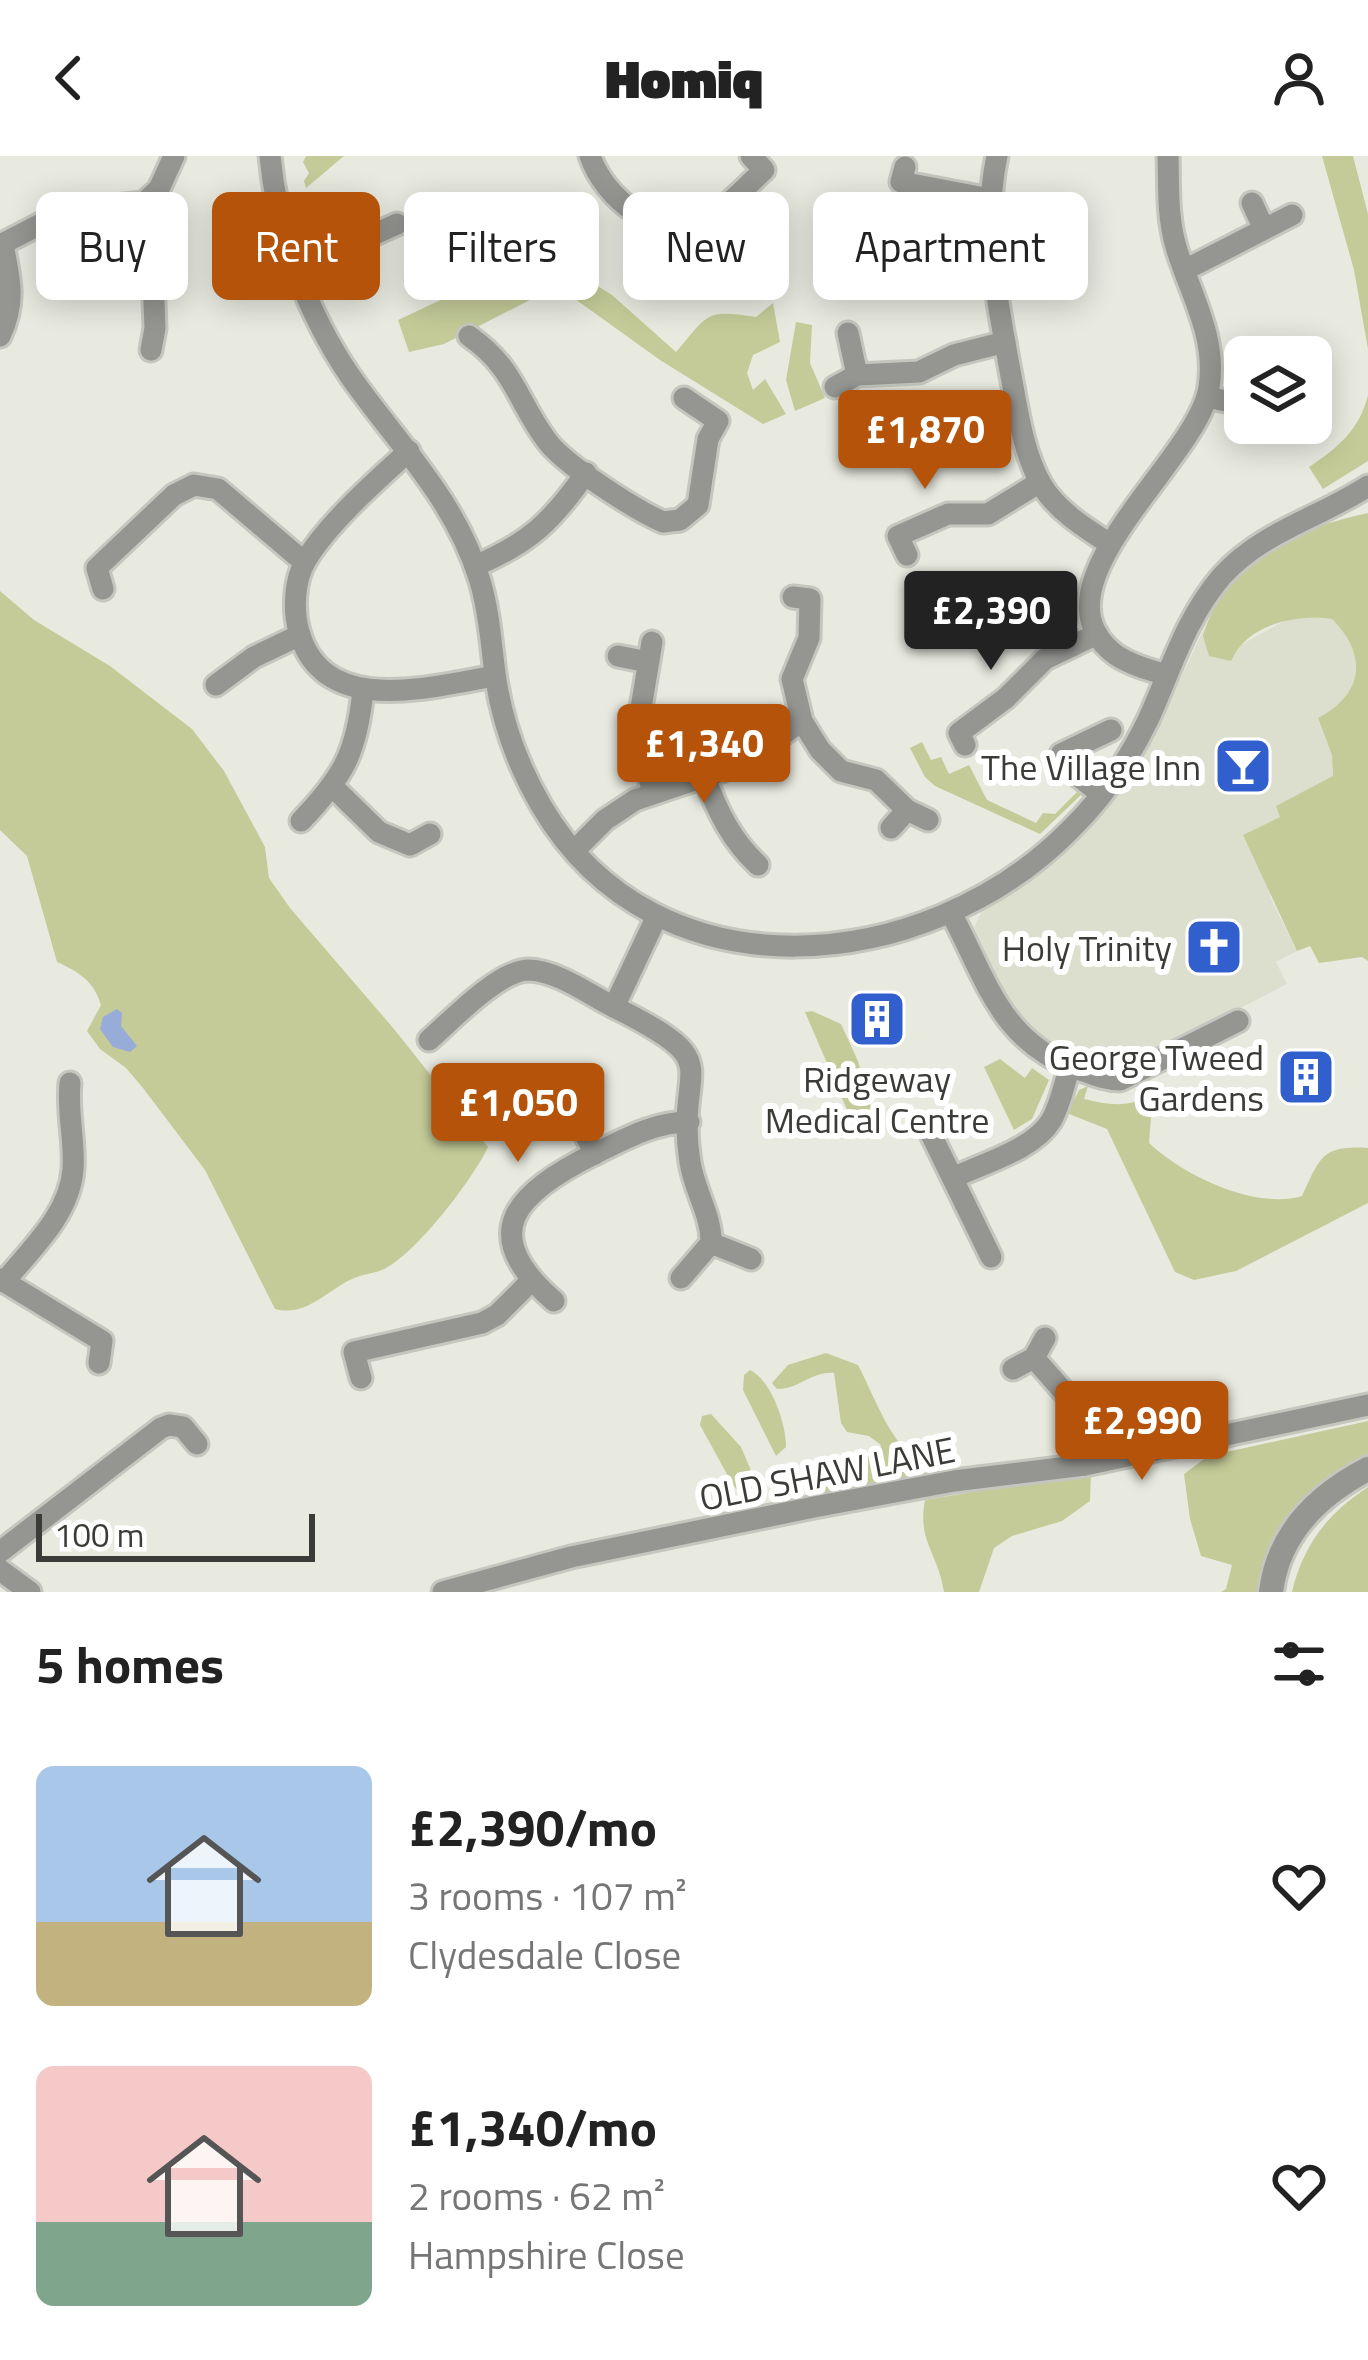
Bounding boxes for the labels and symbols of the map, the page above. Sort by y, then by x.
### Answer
pin: £1,870 [827,390,1023,492]
pin: £2,390 [893,571,1089,673]
pin: £1,340 [606,704,802,806]
bar icon: The Village Inn [1212,735,1274,797]
place label: The Village Inn [981,739,1201,794]
church icon: Holy Trinity [1183,916,1245,978]
place label: Holy Trinity [1002,920,1172,975]
building icon: Ridgeway Medical Centre [846,988,908,1050]
place label: George Tweed Gardens [1049,1029,1264,1125]
building icon: George Tweed Gardens [1275,1046,1337,1108]
place label: Ridgeway Medical Centre [765,1051,989,1147]
pin: £1,050 [420,1063,616,1165]
pin: £2,990 [1044,1381,1240,1483]
street label: OLD SHAW LANE [694,1421,960,1525]
scale bar [36,1508,315,1561]

